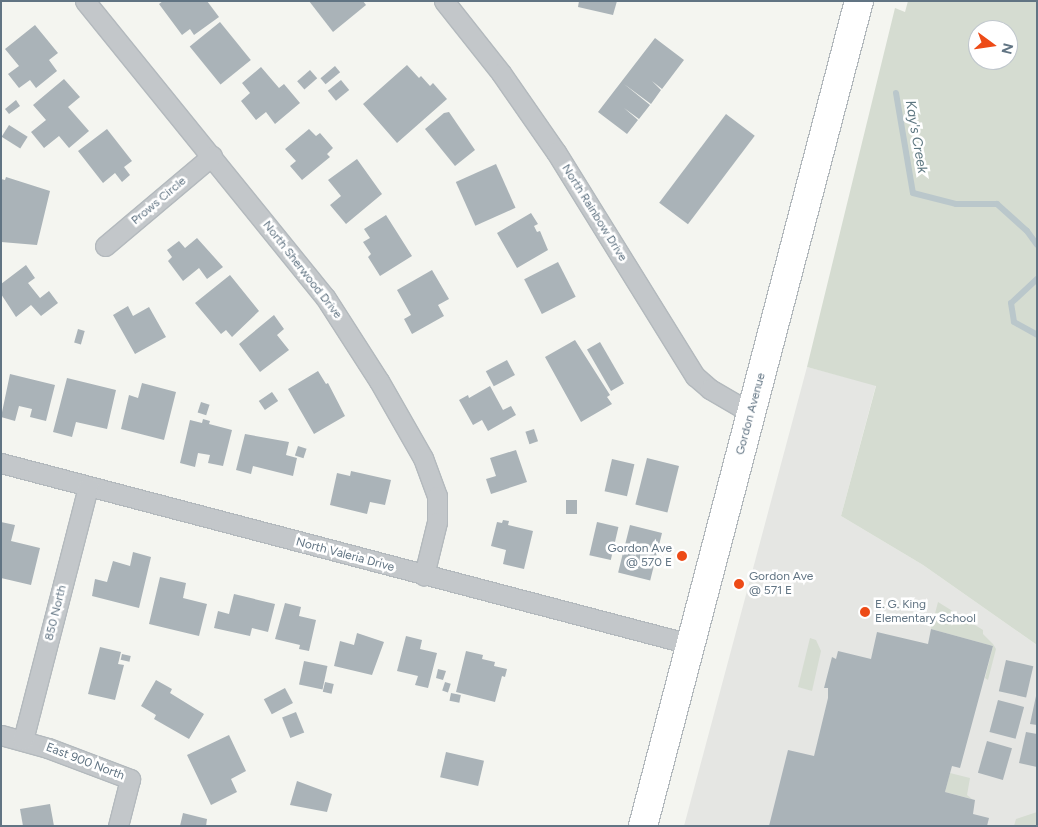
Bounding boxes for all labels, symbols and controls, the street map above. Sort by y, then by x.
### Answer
north arrow [968,20,1018,70]
text: N [998,41,1017,56]
water label: Kay's Creek [901,99,931,175]
street label: North Rainbow Drive [558,162,630,264]
street label: Prows Circle [129,174,189,228]
street label: North Sherwood Drive [259,218,345,322]
street label: Gordon Avenue [733,371,769,457]
street label: North Valeria Drive [294,535,396,575]
place label: Gordon Ave @ 570 E [608,542,672,570]
marker: Gordon Ave @ 570 E [676,550,688,562]
place label: Gordon Ave @ 571 E [749,570,813,598]
marker: Gordon Ave @ 571 E [733,578,745,590]
street label: 850 North [42,584,70,642]
place label: E. G. King Elementary School [875,598,976,626]
marker: E. G. King Elementary School [859,606,871,618]
street label: East 900 North [44,740,126,784]

